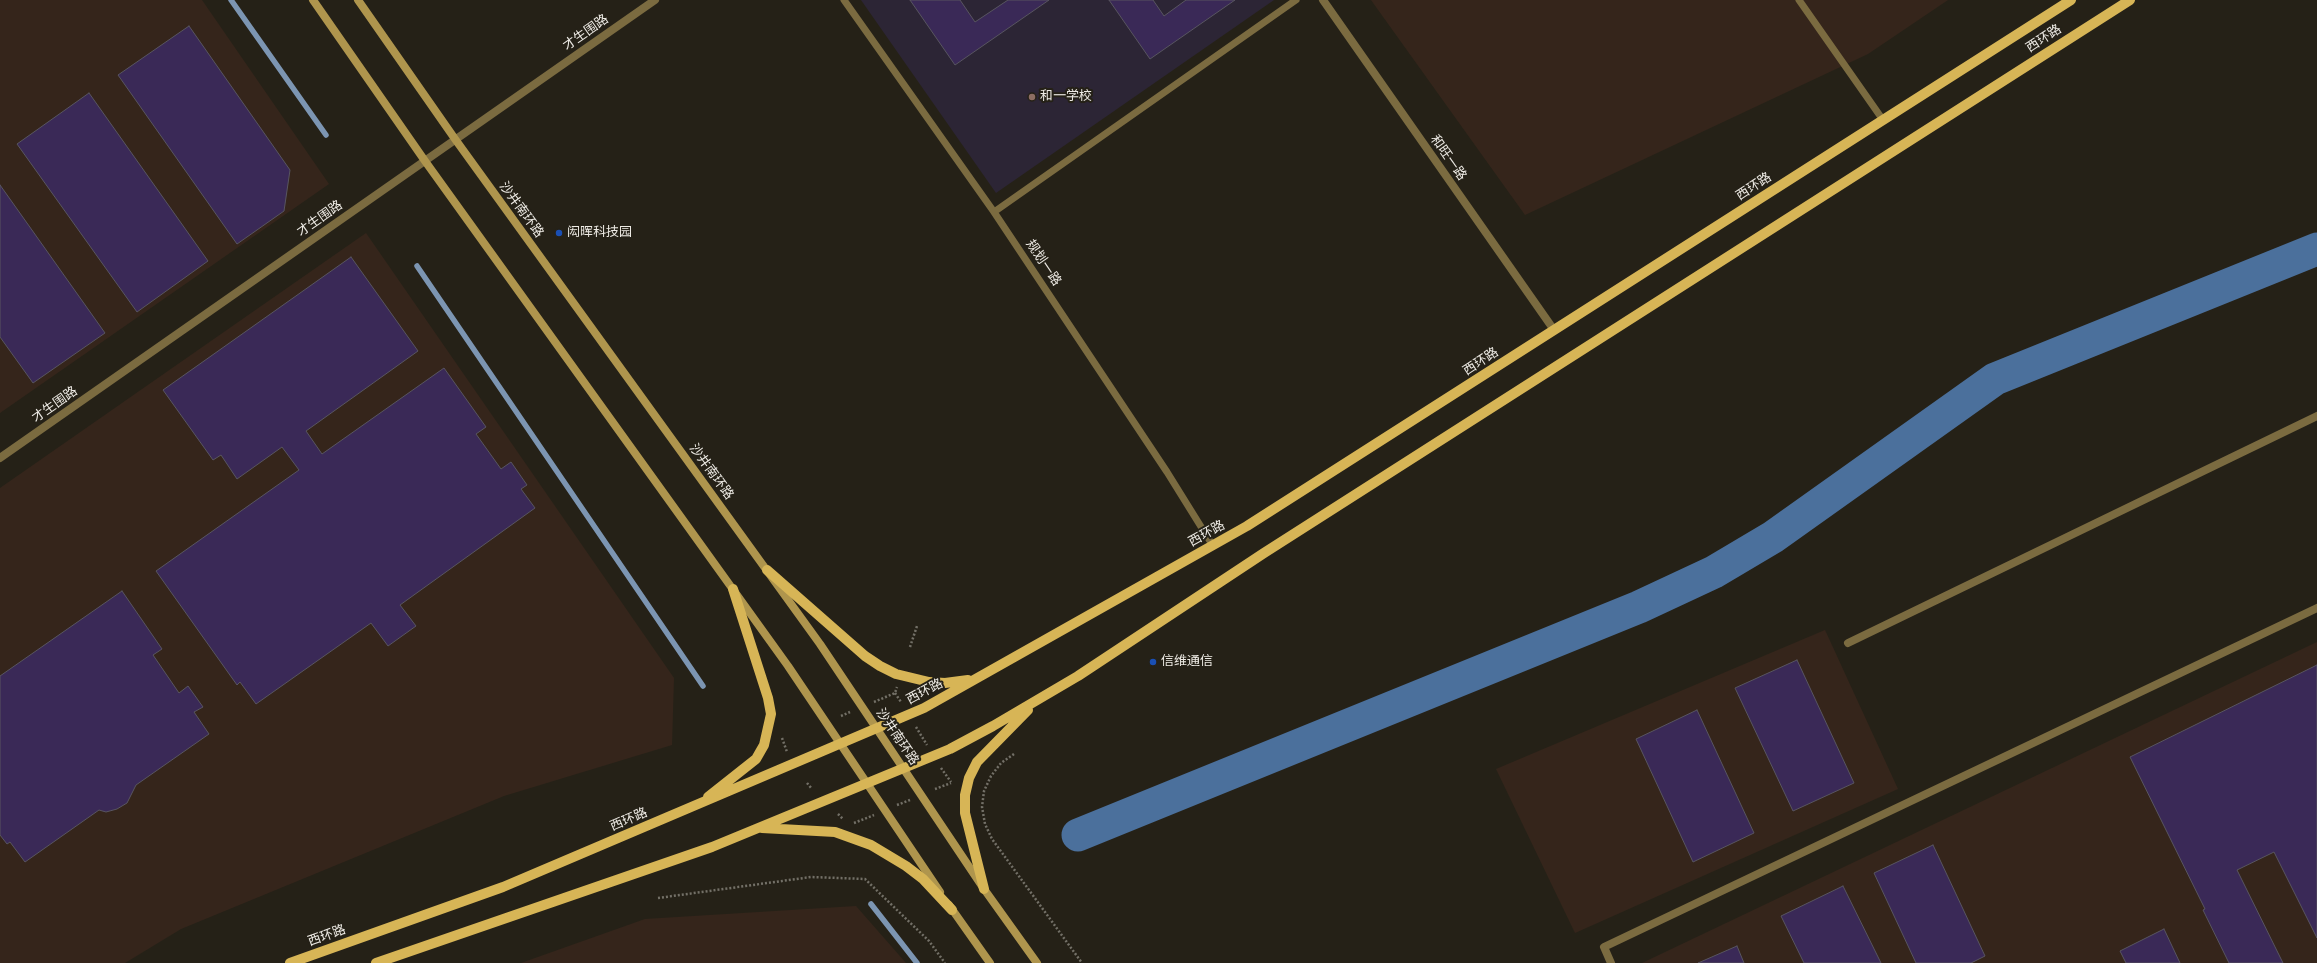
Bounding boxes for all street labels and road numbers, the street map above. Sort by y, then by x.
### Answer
street label: 才生围路 [560,12,612,54]
street label: 西环路 [2023,22,2065,56]
street label: 和旺一路 [1427,132,1469,184]
street label: 西环路 [1733,170,1775,204]
street label: 沙井南环路 [496,179,546,241]
street label: 才生围路 [294,198,346,240]
street label: 规划一路 [1022,237,1064,289]
street label: 西环路 [1460,345,1502,379]
street label: 才生围路 [29,384,81,426]
street label: 沙井南环路 [686,441,736,503]
street label: 西环路 [1186,518,1228,550]
street label: 西环路 [904,676,946,708]
street label: 沙井南环路 [872,706,922,768]
street label: 西环路 [608,805,650,835]
street label: 西环路 [306,922,348,950]

